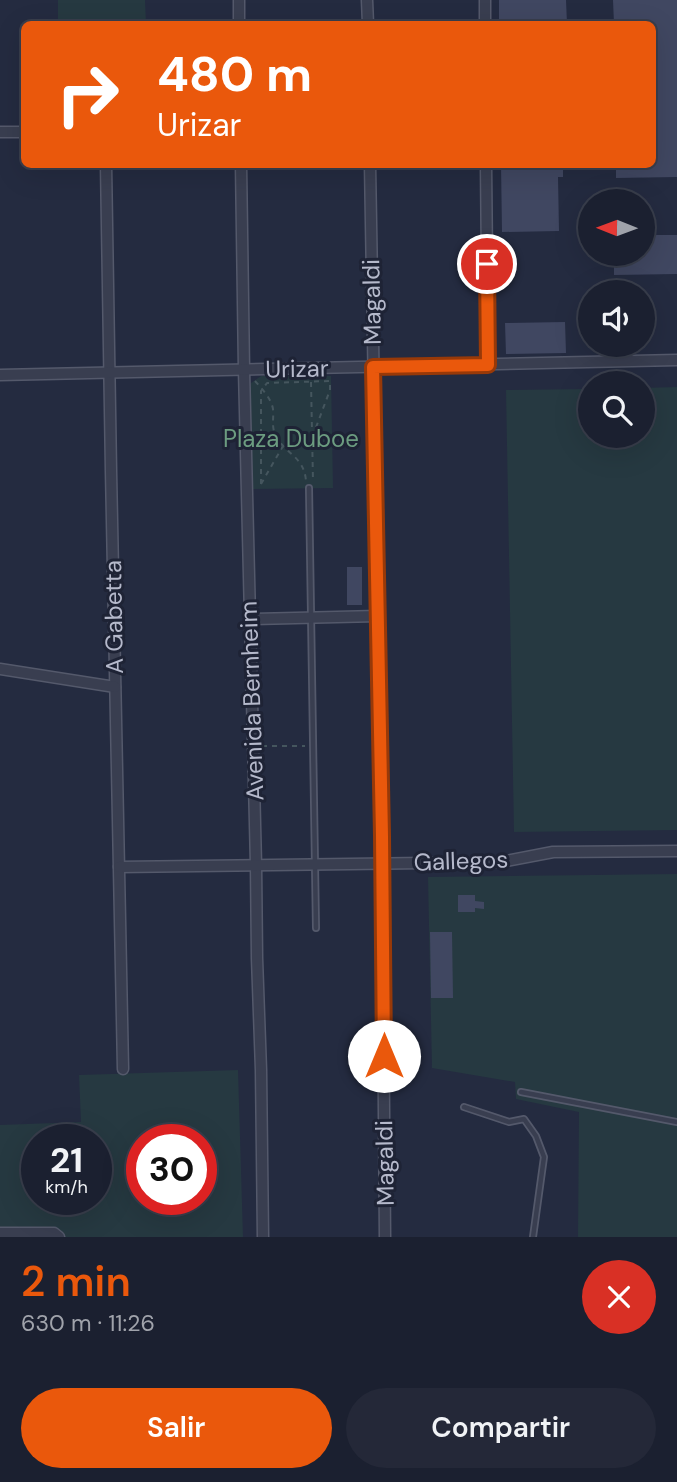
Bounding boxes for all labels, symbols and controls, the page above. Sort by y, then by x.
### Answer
text: 480 m [157,42,312,106]
icon: right [42,49,133,140]
text: Urizar [157,104,241,146]
north arrow [578,189,654,266]
map controls [578,189,655,448]
pin [457,234,517,294]
icon: arrive [468,245,506,283]
street label: Magaldi [355,259,388,345]
button: sound [578,280,655,357]
street label: Urizar [265,352,329,385]
button: search [578,371,655,448]
park label: Plaza Duboe [223,423,359,454]
street label: A Gabetta [97,560,130,674]
street label: Avenida Bernheim [233,601,270,801]
street label: Gallegos [413,843,509,878]
position arrow [347,1019,421,1093]
street label: Magaldi [368,1120,401,1206]
speed limit sign: 30 [126,1124,217,1215]
text: 21 [50,1137,83,1183]
text: km/h [45,1175,88,1199]
text: 2 min [21,1254,131,1309]
button: close [582,1260,656,1334]
text: 630 m · 11:26 [21,1308,155,1338]
button: Salir [21,1388,332,1468]
button: Compartir [346,1388,656,1468]

